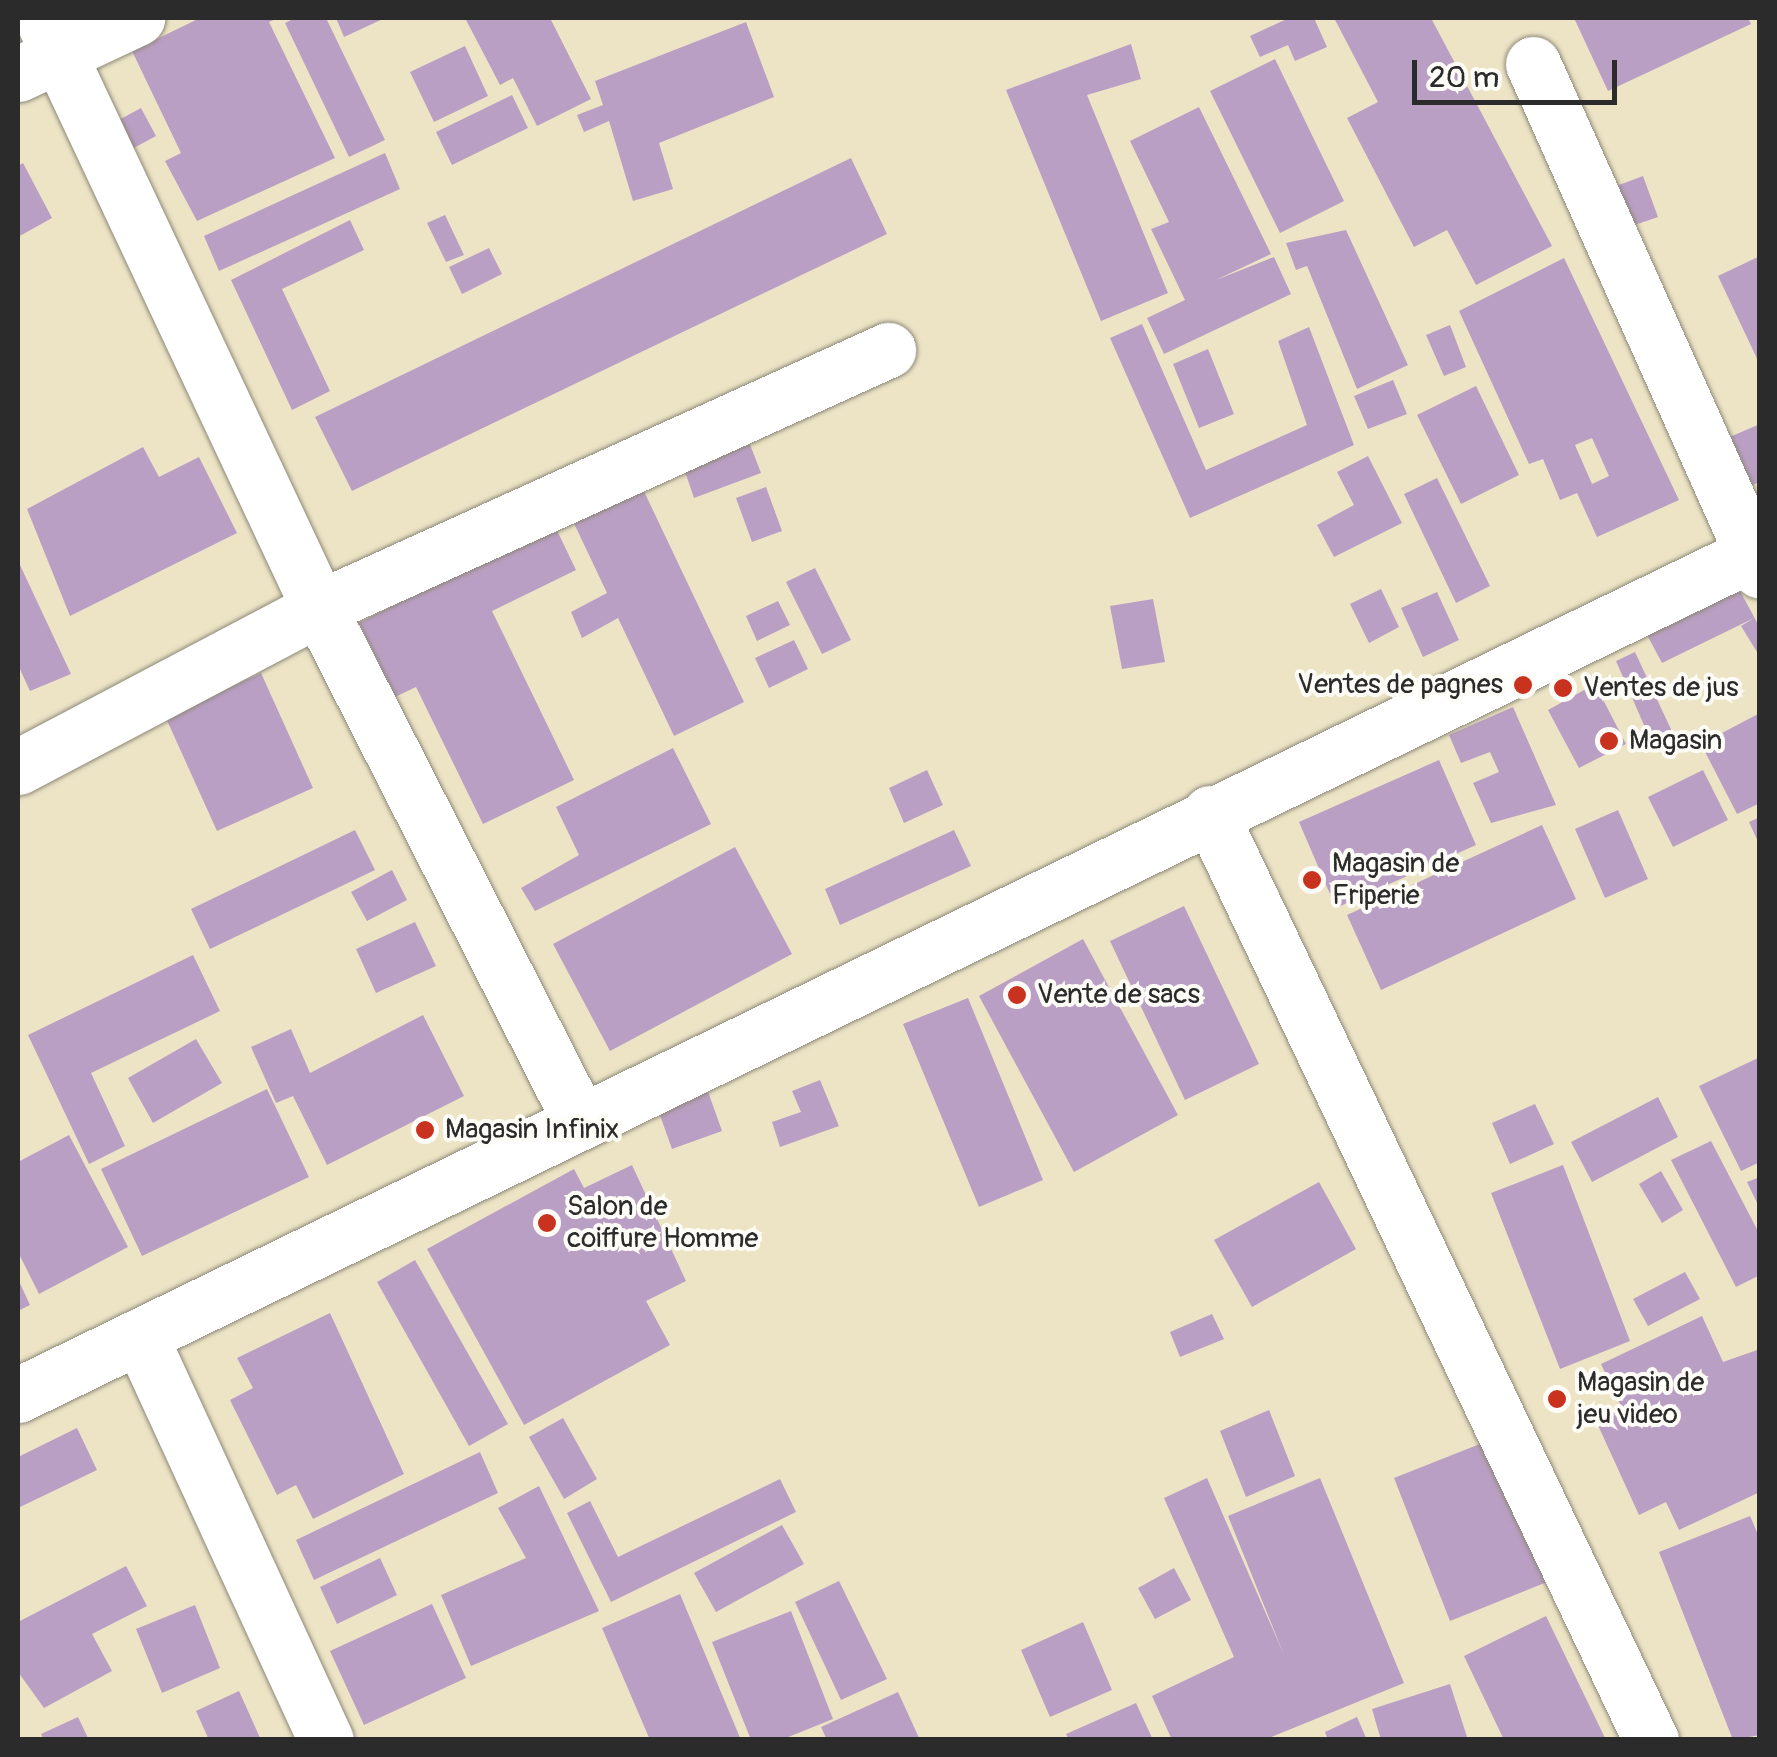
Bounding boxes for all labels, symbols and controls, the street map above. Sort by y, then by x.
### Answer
scale bar [1417,40,1622,102]
text: 20 m [1429,59,1499,96]
place label: Ventes de pagnes [1297,668,1503,702]
place label: Ventes de jus [1583,671,1739,705]
marker: Ventes de pagnes [1512,674,1534,696]
marker: Ventes de jus [1552,677,1574,699]
place label: Magasin [1629,724,1722,758]
marker: Magasin [1598,730,1620,752]
place label: Magasin de Friperie [1332,847,1459,913]
marker: Magasin de Friperie [1301,869,1323,891]
place label: Vente de sacs [1037,978,1200,1012]
marker: Vente de sacs [1006,984,1028,1006]
place label: Magasin Infinix [445,1113,619,1147]
marker: Magasin Infinix [414,1119,436,1141]
place label: Salon de coiffure Homme [567,1190,758,1256]
marker: Salon de coiffure Homme [536,1212,558,1234]
place label: Magasin de jeu video [1577,1366,1704,1432]
marker: Magasin de jeu video [1546,1388,1568,1410]

